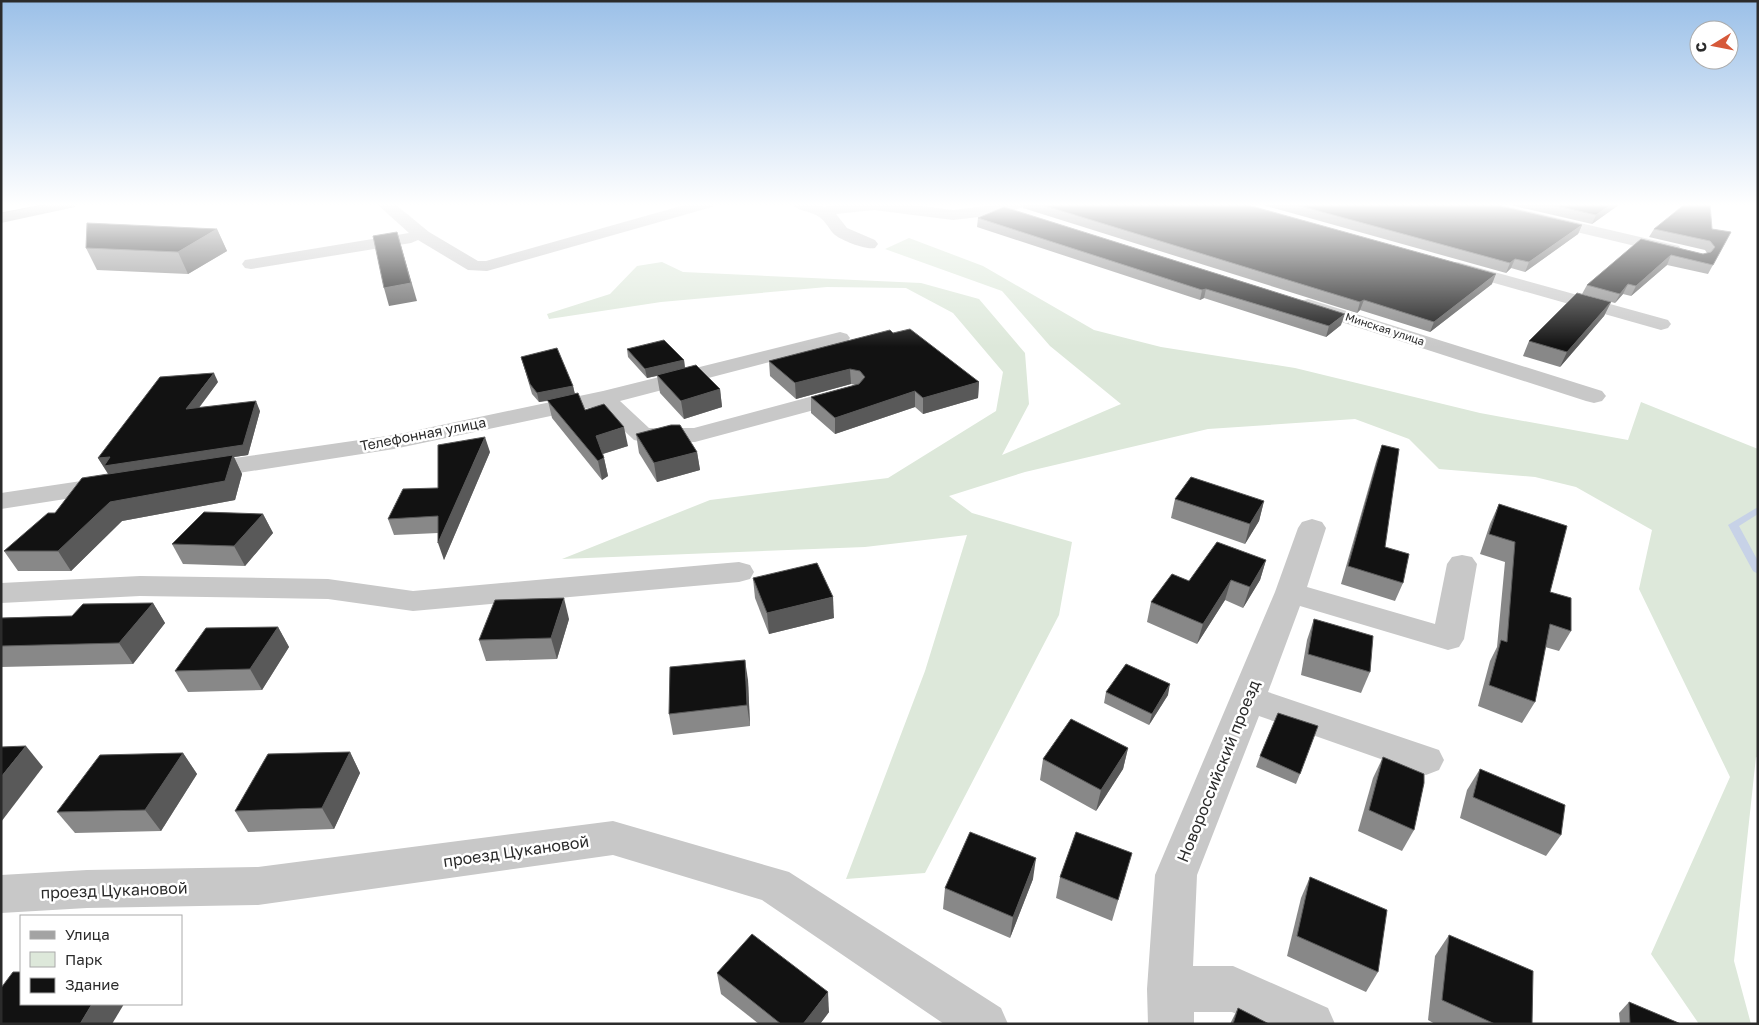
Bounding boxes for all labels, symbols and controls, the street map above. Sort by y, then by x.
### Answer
north arrow [1689,20,1739,70]
text: С [1691,41,1710,54]
street label: Минская улица [1344,310,1426,347]
street label: Телефонная улица [358,413,487,454]
street label: Новороссийский проезд [1172,677,1264,865]
street label: проезд Цукановой [442,831,590,871]
street label: проезд Цукановой [40,877,188,903]
legend [20,915,182,1005]
text: Улица [65,925,110,943]
text: Парк [65,950,103,968]
text: Здание [65,975,119,993]

